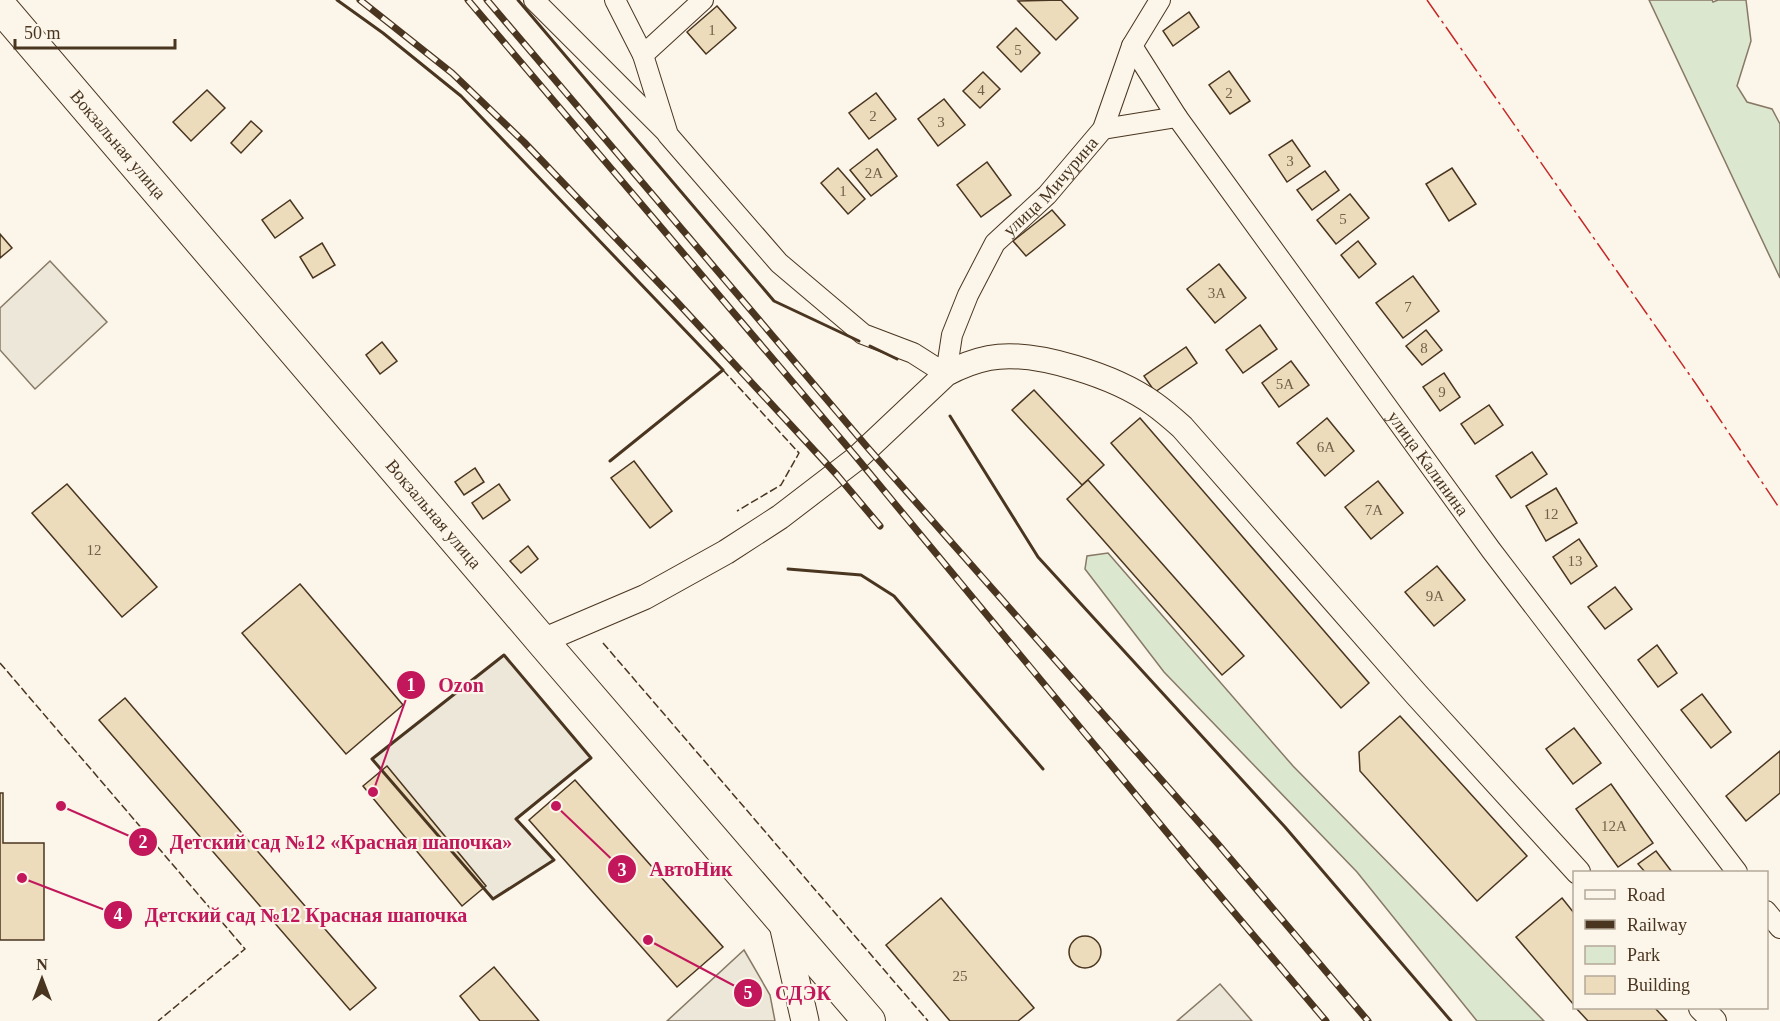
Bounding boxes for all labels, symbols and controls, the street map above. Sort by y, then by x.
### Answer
scale bar [15,12,176,50]
house number: 1 [708,22,716,38]
text: 50 m [24,23,61,43]
house number: 5 [1014,42,1022,58]
house number: 4 [977,82,985,98]
house number: 2 [1225,85,1233,101]
street label: Вокзальная улица [66,86,170,203]
house number: 2 [869,108,877,124]
house number: 3 [937,114,945,130]
street label: улица Мичурина [999,133,1102,240]
house number: 3 [1286,153,1294,169]
house number: 2А [865,165,883,181]
house number: 1 [839,183,847,199]
house number: 5 [1339,211,1347,227]
house number: 3А [1208,285,1226,301]
house number: 7 [1404,299,1412,315]
house number: 8 [1420,340,1428,356]
house number: 5А [1276,376,1294,392]
house number: 9 [1438,384,1446,400]
street label: улица Калинина [1384,407,1473,520]
house number: 6А [1317,439,1335,455]
street label: Вокзальная улица [382,456,486,573]
house number: 7А [1365,502,1383,518]
house number: 12 [1544,506,1559,522]
house number: 12 [87,542,102,558]
house number: 13 [1568,553,1583,569]
house number: 9А [1426,588,1444,604]
callout: Ozon [396,666,496,704]
text: Ozon [438,674,484,696]
text: 1 [407,675,416,695]
house number: 12А [1601,818,1627,834]
callout: Детский сад №12 «Красная шапочка» [128,823,525,861]
text: Детский сад №12 «Красная шапочка» [170,831,512,854]
text: 2 [139,832,148,852]
callout: АвтоНик [607,850,744,888]
text: АвтоНик [650,858,733,880]
text: 3 [618,860,627,880]
legend [1573,871,1768,1009]
text: Road [1627,885,1665,905]
callout: Детский сад №12 Красная шапочка [103,896,479,934]
text: Детский сад №12 Красная шапочка [145,904,467,927]
text: 4 [114,905,123,925]
text: Railway [1627,915,1687,935]
text: Park [1627,945,1660,965]
north arrow [12,949,72,1009]
text: N [36,956,48,973]
house number: 25 [953,968,968,984]
callout: СДЭК [733,974,843,1012]
text: Building [1627,975,1690,995]
text: СДЭК [775,982,831,1005]
text: 5 [744,983,753,1003]

